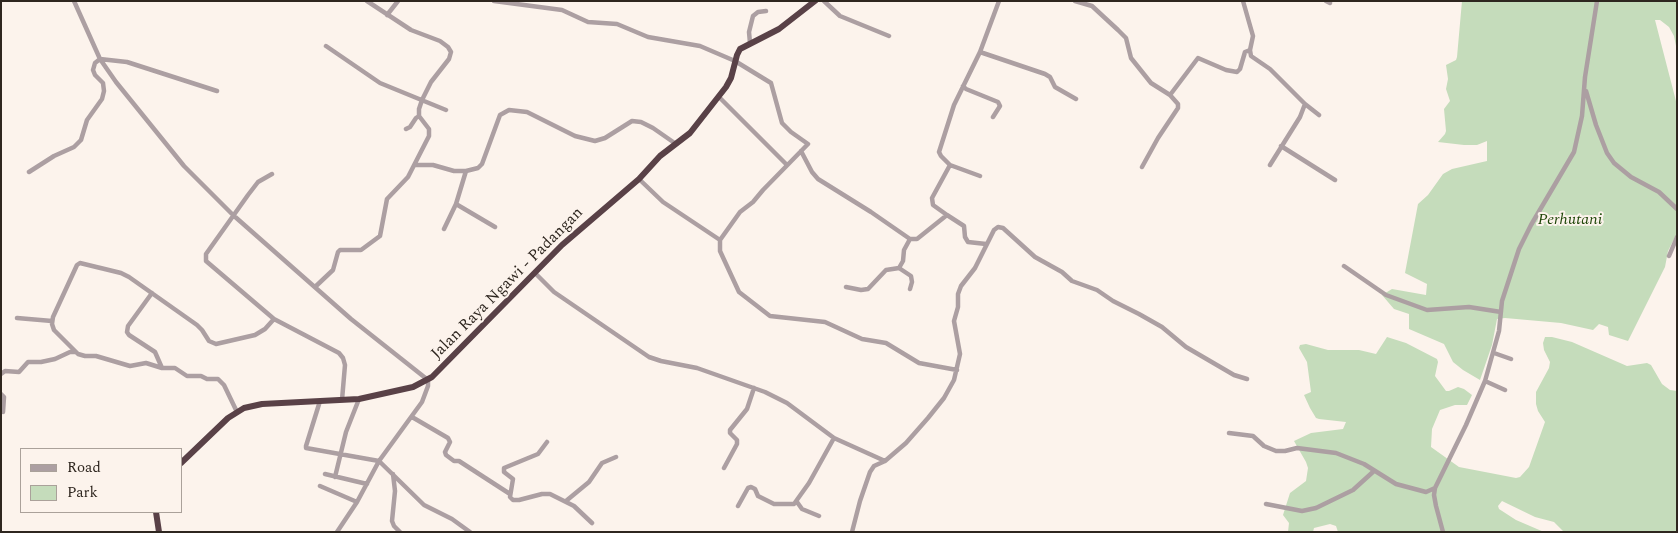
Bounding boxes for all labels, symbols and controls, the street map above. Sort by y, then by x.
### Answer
street label: Jalan Raya Ngawi - Padangan [428,204,588,364]
park label: Perhutani [1538,211,1602,231]
legend [20,448,182,513]
text: Road [67,456,101,479]
text: Park [67,481,98,504]

